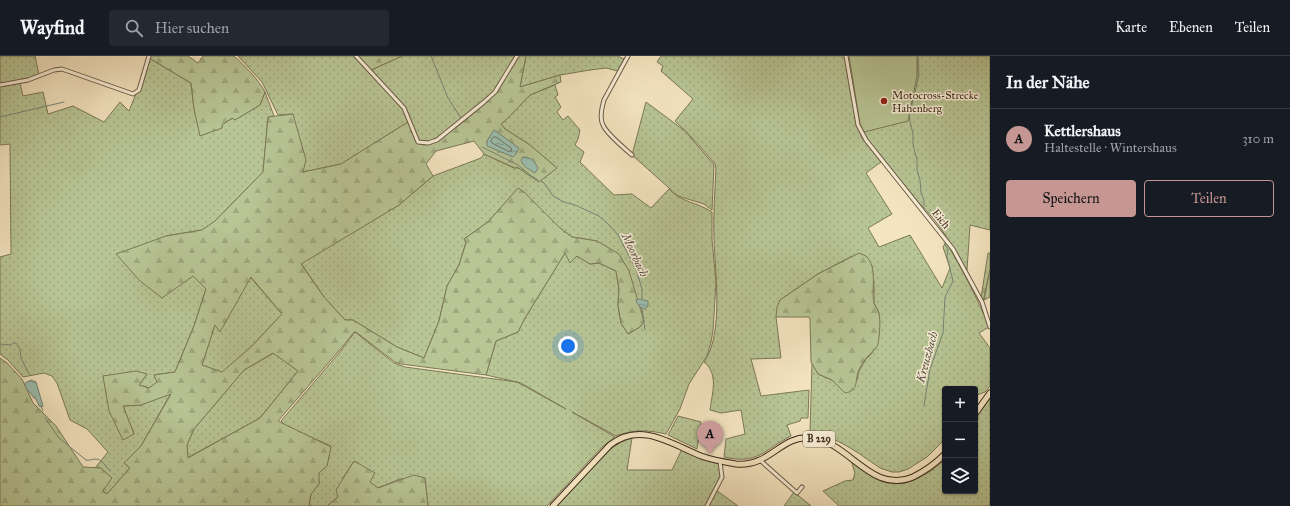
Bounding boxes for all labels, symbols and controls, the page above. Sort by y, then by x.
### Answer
search box [109,10,389,46]
text: Wayfind [20,16,85,39]
icon: search [123,17,145,39]
text: Hier suchen [155,19,229,37]
text: Karte [1115,19,1147,36]
text: Ebenen [1169,19,1213,36]
text: Teilen [1235,19,1270,36]
text: In der Nähe [1006,72,1090,93]
place label: Motocross-Strecke Hahenberg [892,89,979,115]
marker: Motocross-Strecke Hahenberg [879,96,889,106]
text: Kettlershaus [1044,122,1121,140]
text: A [1015,131,1023,147]
text: 310 m [1242,131,1274,147]
text: Haltestelle · Wintershaus [1044,140,1177,156]
button: Speichern [1006,180,1136,217]
button: Teilen [1144,180,1274,217]
street label: Eich [929,207,953,231]
water label: Moorbach [618,230,651,279]
water label: Kreuzbach [913,330,941,385]
your location [558,336,578,356]
map controls [942,386,978,494]
button: + [942,386,978,422]
pin: A [697,421,723,454]
button: − [942,422,978,458]
road number: B 229 [803,431,835,447]
button: layers [942,458,978,494]

